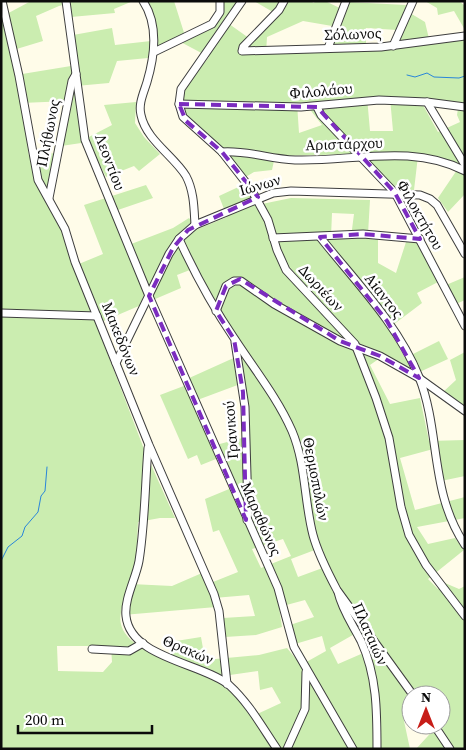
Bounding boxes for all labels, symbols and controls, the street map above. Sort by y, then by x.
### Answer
street label: Σόλωνος [324,22,382,45]
street label: Φιλολάου [289,77,353,104]
street label: Πλήθωνος [31,97,64,169]
street label: Λεοντίου [90,130,131,193]
street label: Αριστάρχου [305,132,383,155]
street label: Ιώνων [237,169,283,200]
street label: Φιλοκτήτου [392,176,449,254]
street label: Δωριέων [294,259,349,316]
street label: Aiαντος [360,269,409,323]
street label: Μακεδόνων [97,299,146,379]
street label: Γρανικού [218,400,243,460]
street label: Θερμοπυλών [298,435,335,522]
street label: Μαραθώνος [236,479,287,559]
street label: Πλαταιών [347,599,393,668]
street label: Θρακών [160,629,217,670]
north arrow [401,685,451,735]
text: N [421,687,431,707]
scale bar [18,702,151,734]
text: 200 m [25,709,65,730]

